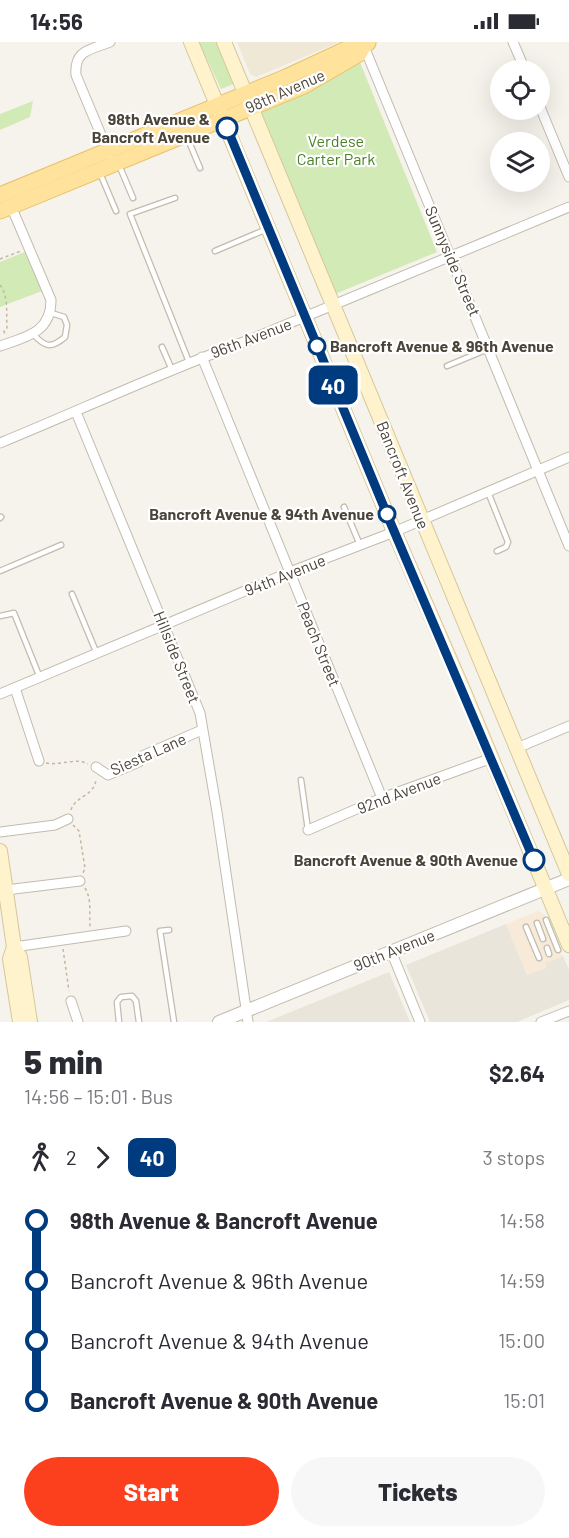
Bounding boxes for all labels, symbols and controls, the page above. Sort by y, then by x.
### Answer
text: 14:56 [30,8,83,34]
map controls [490,60,550,192]
button: locate [490,60,550,120]
street label: 98th Avenue [242,65,328,117]
place label: 98th Avenue & Bancroft Avenue [92,109,210,146]
marker: 98th Avenue & Bancroft Avenue [216,117,238,139]
park label: Verdese Carter Park [297,131,375,168]
button: layers [490,132,550,192]
street label: Sunnyside Street [422,203,485,319]
street label: 96th Avenue [208,313,294,362]
place label: Bancroft Avenue & 96th Avenue [330,336,554,355]
marker: Bancroft Avenue & 96th Avenue [308,337,326,355]
line badge: 40 [306,366,360,404]
text: 40 [321,373,345,398]
street label: Bancroft Avenue [373,418,434,532]
place label: Bancroft Avenue & 94th Avenue [149,504,374,523]
marker: Bancroft Avenue & 94th Avenue [378,505,396,523]
street label: 94th Avenue [242,550,328,599]
street label: Peach Street [294,599,345,689]
street label: Hillside Street [150,608,205,706]
street label: Siesta Lane [107,728,189,779]
street label: 92nd Avenue [354,768,443,817]
marker: Bancroft Avenue & 90th Avenue [523,849,545,871]
place label: Bancroft Avenue & 90th Avenue [294,850,518,869]
street label: 90th Avenue [350,925,437,974]
text: 5 min [24,1041,103,1081]
text: $2.64 [489,1060,545,1086]
text: 14:56 – 15:01 · Bus [24,1084,173,1108]
icon: walk [24,1141,57,1174]
icon: forward [86,1141,119,1174]
text: 2 [66,1145,77,1169]
text: 40 [140,1145,164,1170]
text: 3 stops [483,1145,545,1169]
text: 98th Avenue & Bancroft Avenue [70,1207,378,1233]
text: 14:58 [500,1208,545,1232]
text: Bancroft Avenue & 96th Avenue [70,1267,368,1293]
text: 14:59 [500,1268,545,1292]
text: Bancroft Avenue & 94th Avenue [70,1327,369,1353]
text: 15:00 [498,1328,545,1352]
text: Bancroft Avenue & 90th Avenue [70,1387,378,1413]
text: 15:01 [503,1388,545,1412]
button: Start [24,1457,279,1526]
button: Tickets [291,1457,545,1526]

